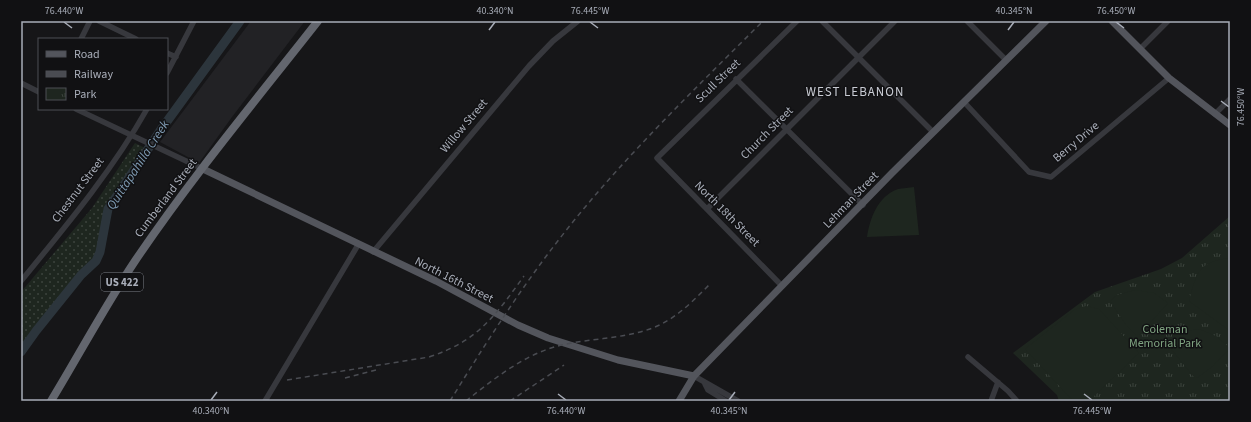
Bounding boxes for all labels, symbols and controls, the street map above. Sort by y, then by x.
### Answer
text: 76.440°W [45,4,83,18]
text: 40.340°N [476,4,514,18]
text: 76.445°W [571,4,609,18]
text: 40.345°N [995,4,1033,18]
text: 76.450°W [1097,4,1135,18]
legend [38,38,168,110]
text: Road [74,46,100,63]
street label: Scull Street [692,55,744,107]
text: Railway [74,66,113,83]
district label: WEST LEBANON [806,83,904,101]
text: Park [74,86,96,103]
text: 76.450°W [1234,88,1248,126]
street label: Willow Street [436,95,492,157]
street label: Church Street [737,103,797,163]
water label: Quittapahilla Creek [102,116,174,213]
street label: Berry Drive [1049,118,1103,166]
street label: Chestnut Street [48,154,108,226]
street label: Cumberland Street [131,155,201,241]
street label: Lehman Street [819,168,883,232]
street label: North 18th Street [690,177,764,251]
street label: North 16th Street [412,253,496,307]
road number: US 422 [101,273,143,291]
park label: Coleman Memorial Park [1129,321,1201,352]
text: 40.340°N [192,404,230,418]
text: 76.440°W [547,404,585,418]
text: 40.345°N [710,404,748,418]
text: 76.445°W [1073,404,1111,418]

